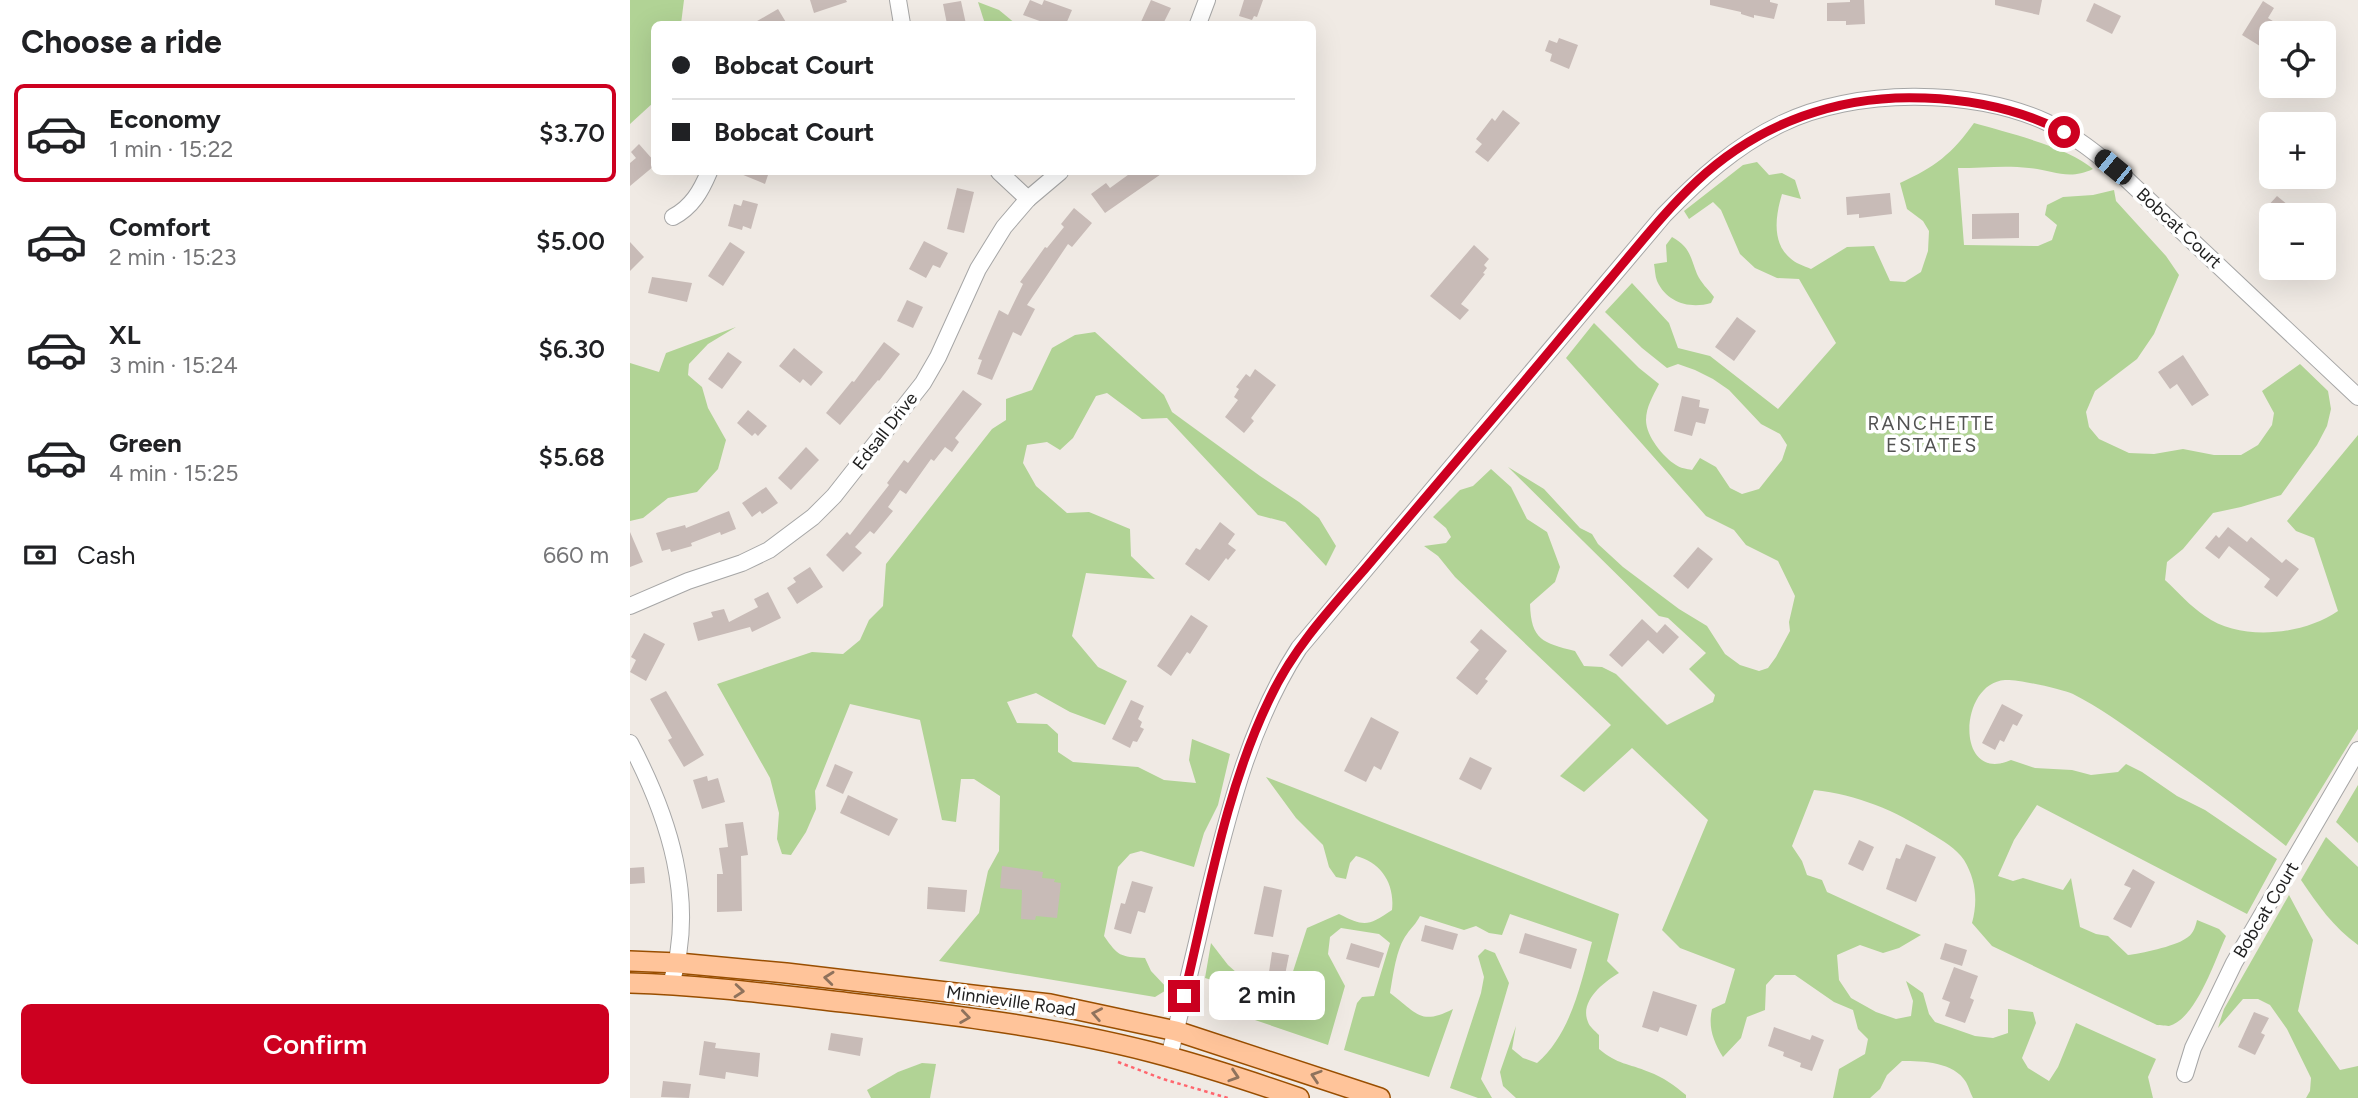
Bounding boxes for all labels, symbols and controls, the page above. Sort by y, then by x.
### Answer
map controls [2259,21,2336,280]
button: locate [2259,21,2336,98]
text: Choose a ride [21,23,222,61]
text: Bobcat Court [714,49,874,81]
icon: car [25,102,88,165]
text: Economy [109,103,221,135]
button: + [2259,112,2336,189]
text: Bobcat Court [714,116,874,148]
route start [2048,116,2080,148]
text: $3.70 [539,117,605,149]
text: 1 min · 15:22 [109,135,233,163]
car [2091,146,2136,188]
street label: Bobcat Court [2132,183,2226,273]
button: − [2259,203,2336,280]
icon: car [25,210,88,273]
text: Comfort [109,211,211,243]
text: $5.00 [536,225,605,257]
text: 2 min · 15:23 [109,243,236,271]
icon: car [25,318,88,381]
text: XL [109,319,141,351]
text: $6.30 [538,333,605,365]
text: 3 min · 15:24 [109,351,238,379]
street label: Edsall Drive [848,388,922,474]
district label: RANCHETTE ESTATES [1868,412,1996,457]
icon: car [25,426,88,489]
text: Green [109,427,182,459]
text: $5.68 [539,441,605,473]
text: 4 min · 15:25 [109,459,239,487]
icon: cash [21,536,59,574]
text: Cash [77,539,136,571]
text: 660 m [543,541,609,569]
street label: Bobcat Court [2229,858,2303,962]
one-way arrow [823,971,834,986]
callout: 2 min [1208,972,1324,1020]
route end [1168,980,1200,1012]
street label: Minnieville Road [945,981,1077,1021]
text: 2 min [1238,981,1296,1009]
one-way arrow [734,983,745,998]
button: Confirm [21,1004,609,1084]
one-way arrow [1091,1007,1103,1022]
one-way arrow [959,1010,971,1025]
one-way arrow [1228,1068,1240,1083]
one-way arrow [1310,1069,1322,1084]

